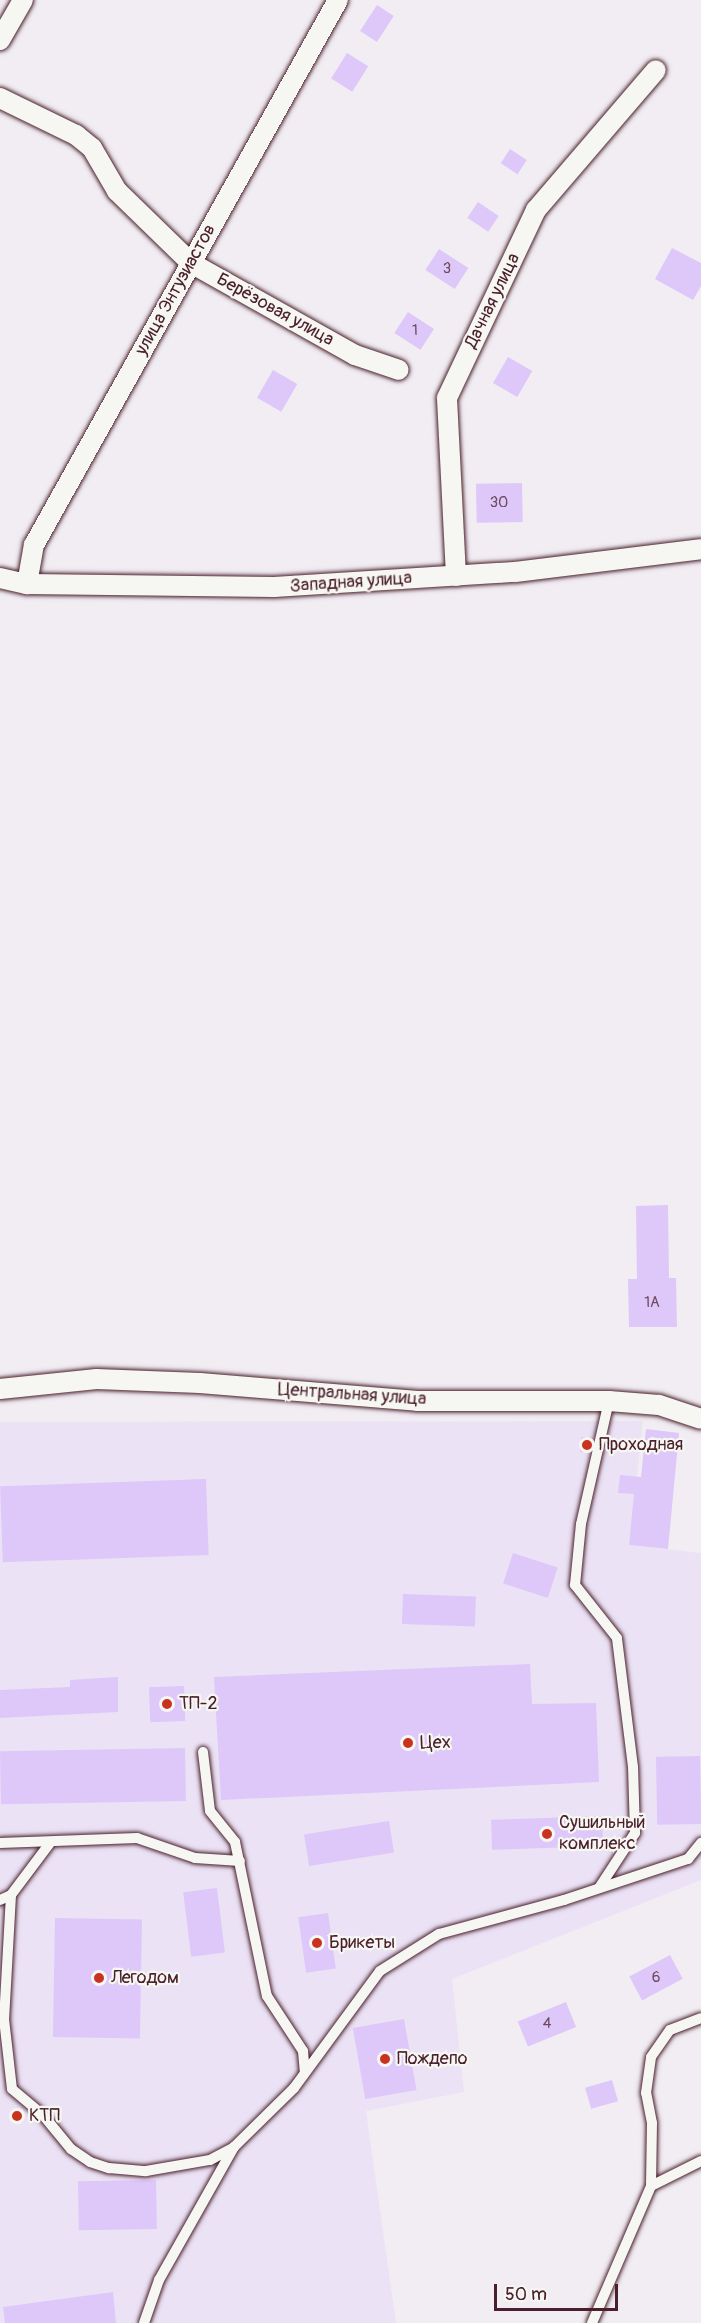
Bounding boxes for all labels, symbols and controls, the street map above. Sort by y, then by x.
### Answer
street label: улица Энтузиастов [131,221,221,359]
street label: Дачная улица [461,250,525,352]
house number: 3 [443,260,451,278]
street label: Берёзовая улица [213,269,337,351]
house number: 1 [412,322,418,340]
house number: 30 [490,494,508,512]
street label: Западная улица [289,568,413,598]
house number: 1А [644,1294,660,1312]
street label: Центральная улица [277,1379,427,1411]
place label: Проходная [599,1434,683,1456]
marker: Проходная [580,1438,594,1452]
place label: ТП-2 [179,1693,218,1715]
marker: ТП-2 [160,1697,174,1711]
place label: Цех [420,1732,451,1754]
marker: Цех [401,1736,415,1750]
place label: Сушильный комплекс [559,1813,645,1856]
marker: Сушильный комплекс [540,1827,554,1841]
place label: Брикеты [329,1932,395,1954]
marker: Брикеты [310,1936,324,1950]
place label: Легодом [111,1967,179,1989]
house number: 6 [652,1969,660,1987]
marker: Легодом [92,1971,106,1985]
house number: 4 [543,2015,551,2033]
place label: Пождепо [397,2048,467,2070]
marker: Пождепо [378,2052,392,2066]
place label: КТП [29,2105,60,2127]
marker: КТП [10,2109,24,2123]
scale bar [497,2272,622,2310]
text: 50 m [505,2283,547,2306]

